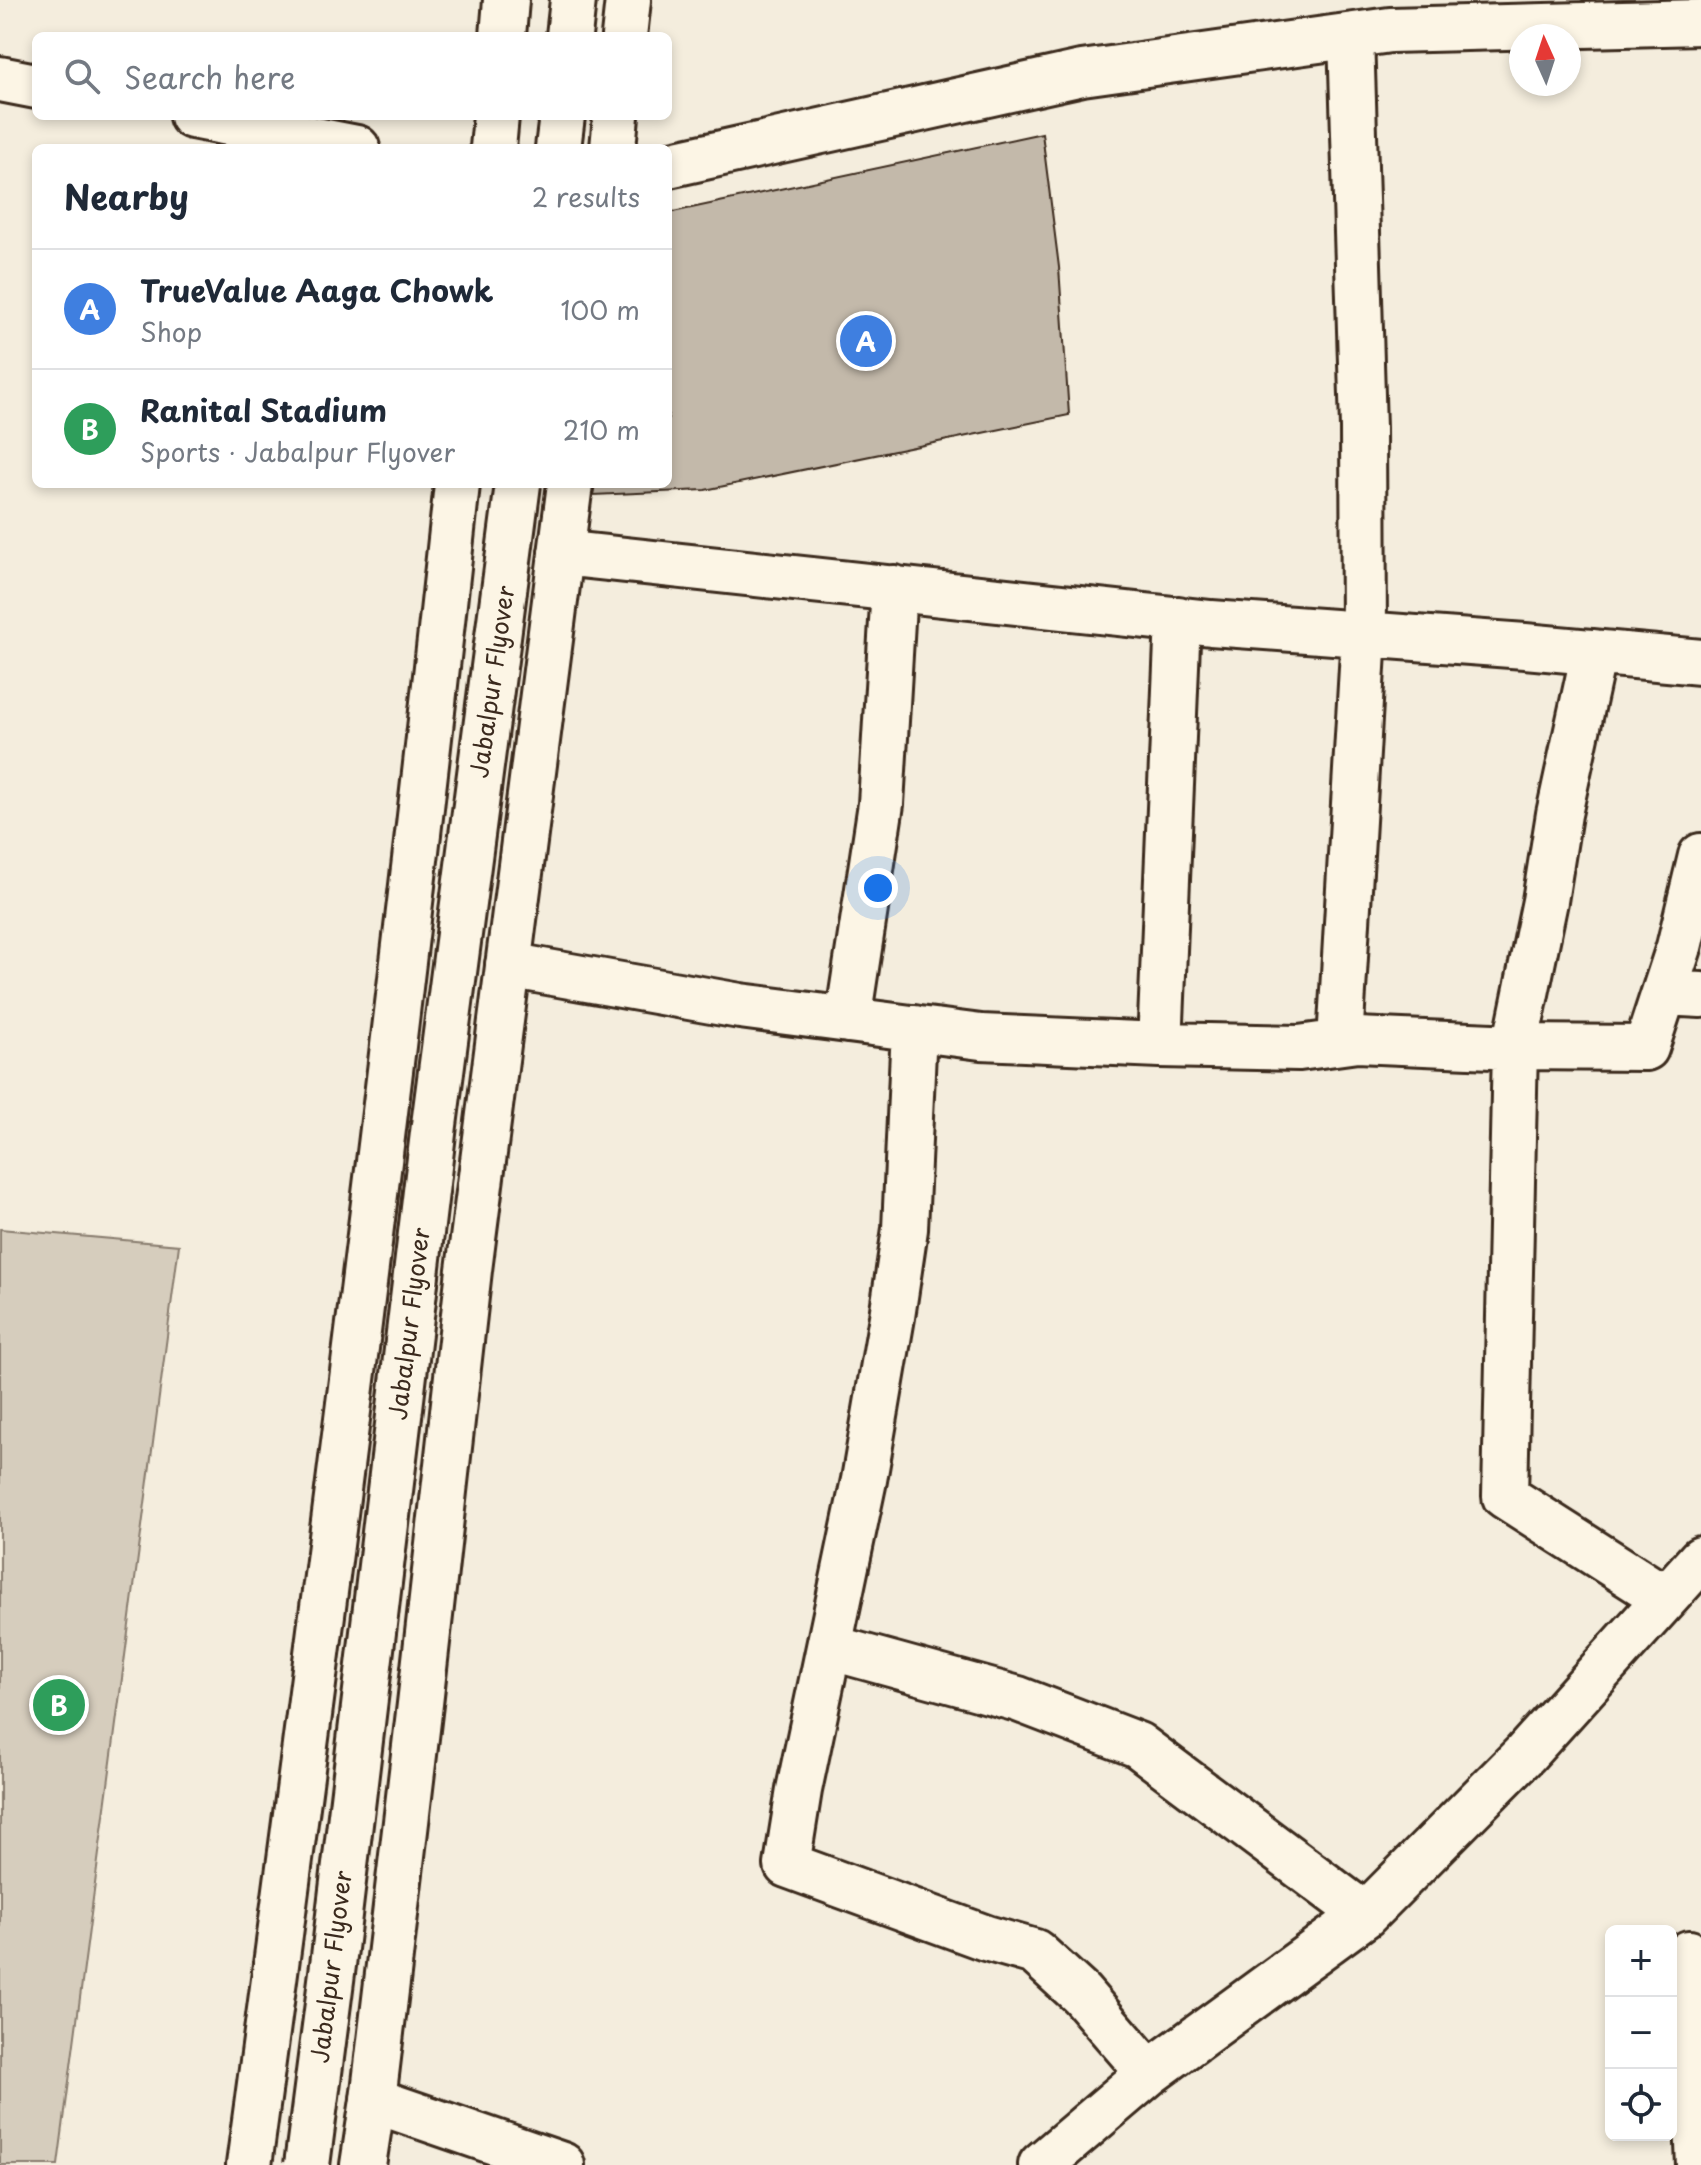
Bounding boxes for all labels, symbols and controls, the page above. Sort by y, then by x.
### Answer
north arrow [1509,24,1581,96]
search box [32,32,672,120]
icon: search [60,54,104,98]
text: Search here [124,54,296,99]
text: Nearby [64,170,189,222]
text: 2 results [532,177,640,216]
text: TrueValue Aaga Chowk [140,267,494,312]
text: A [80,290,100,329]
text: 100 m [560,290,640,329]
pin: A [840,311,892,371]
text: Shop [140,312,202,351]
text: Ranital Stadium [140,387,387,432]
text: B [81,410,99,449]
text: 210 m [563,410,640,449]
text: Sports · Jabalpur Flyover [140,432,455,471]
street label: Jabalpur Flyover [460,583,522,780]
your location [858,868,898,908]
street label: Jabalpur Flyover [378,1225,438,1422]
pin: B [33,1675,85,1735]
street label: Jabalpur Flyover [300,1868,360,2065]
map controls [1605,1925,1677,2141]
button: + [1605,1925,1677,1997]
button: − [1605,1997,1677,2069]
button: locate [1605,2069,1677,2141]

